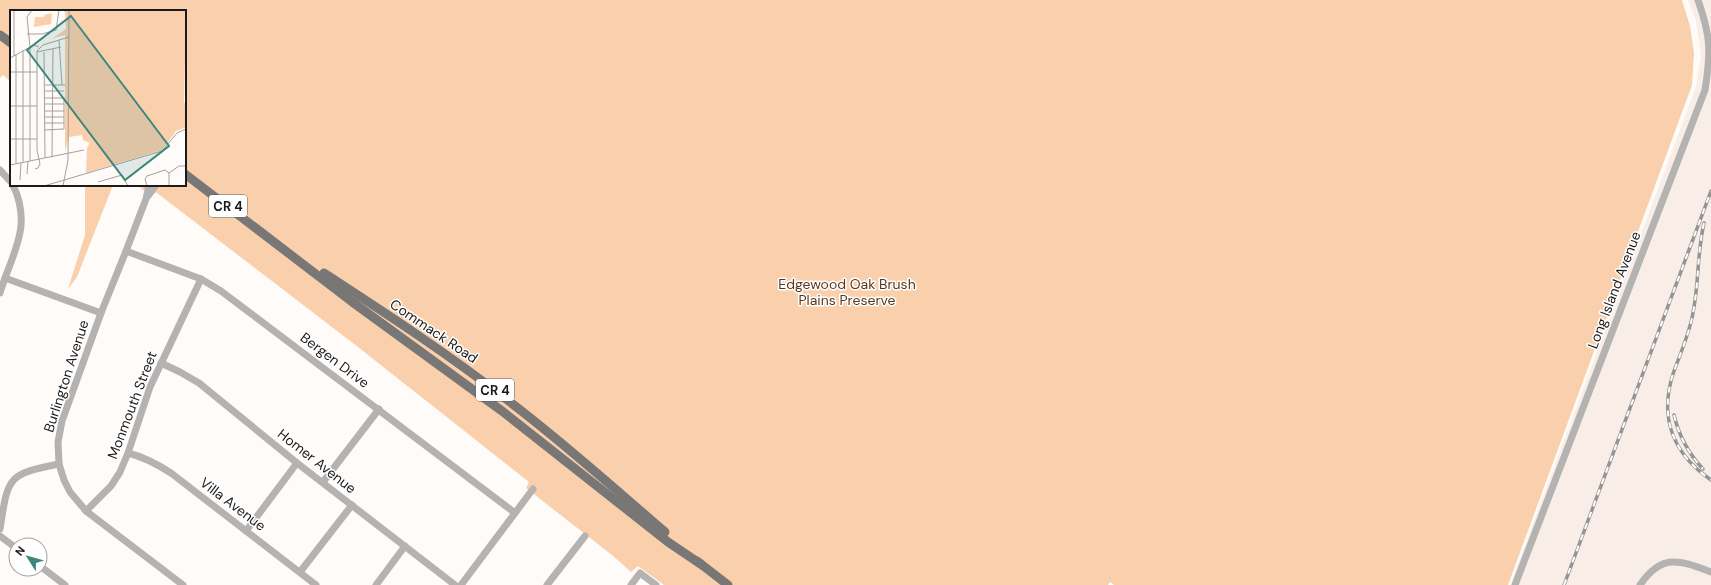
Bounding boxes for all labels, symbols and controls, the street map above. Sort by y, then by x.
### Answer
inset map [10,10,186,186]
road number: CR 4 [209,195,247,217]
street label: Long Island Avenue [1583,229,1645,351]
park label: Edgewood Oak Brush Plains Preserve [778,275,916,309]
street label: Commack Road [387,295,481,367]
street label: Burlington Avenue [39,318,93,434]
street label: Bergen Drive [297,328,373,392]
street label: Monmouth Street [103,349,161,461]
road number: CR 4 [476,379,514,401]
street label: Homer Avenue [274,425,360,497]
street label: Villa Avenue [196,473,270,535]
north arrow [8,537,48,577]
text: N [12,544,28,558]

